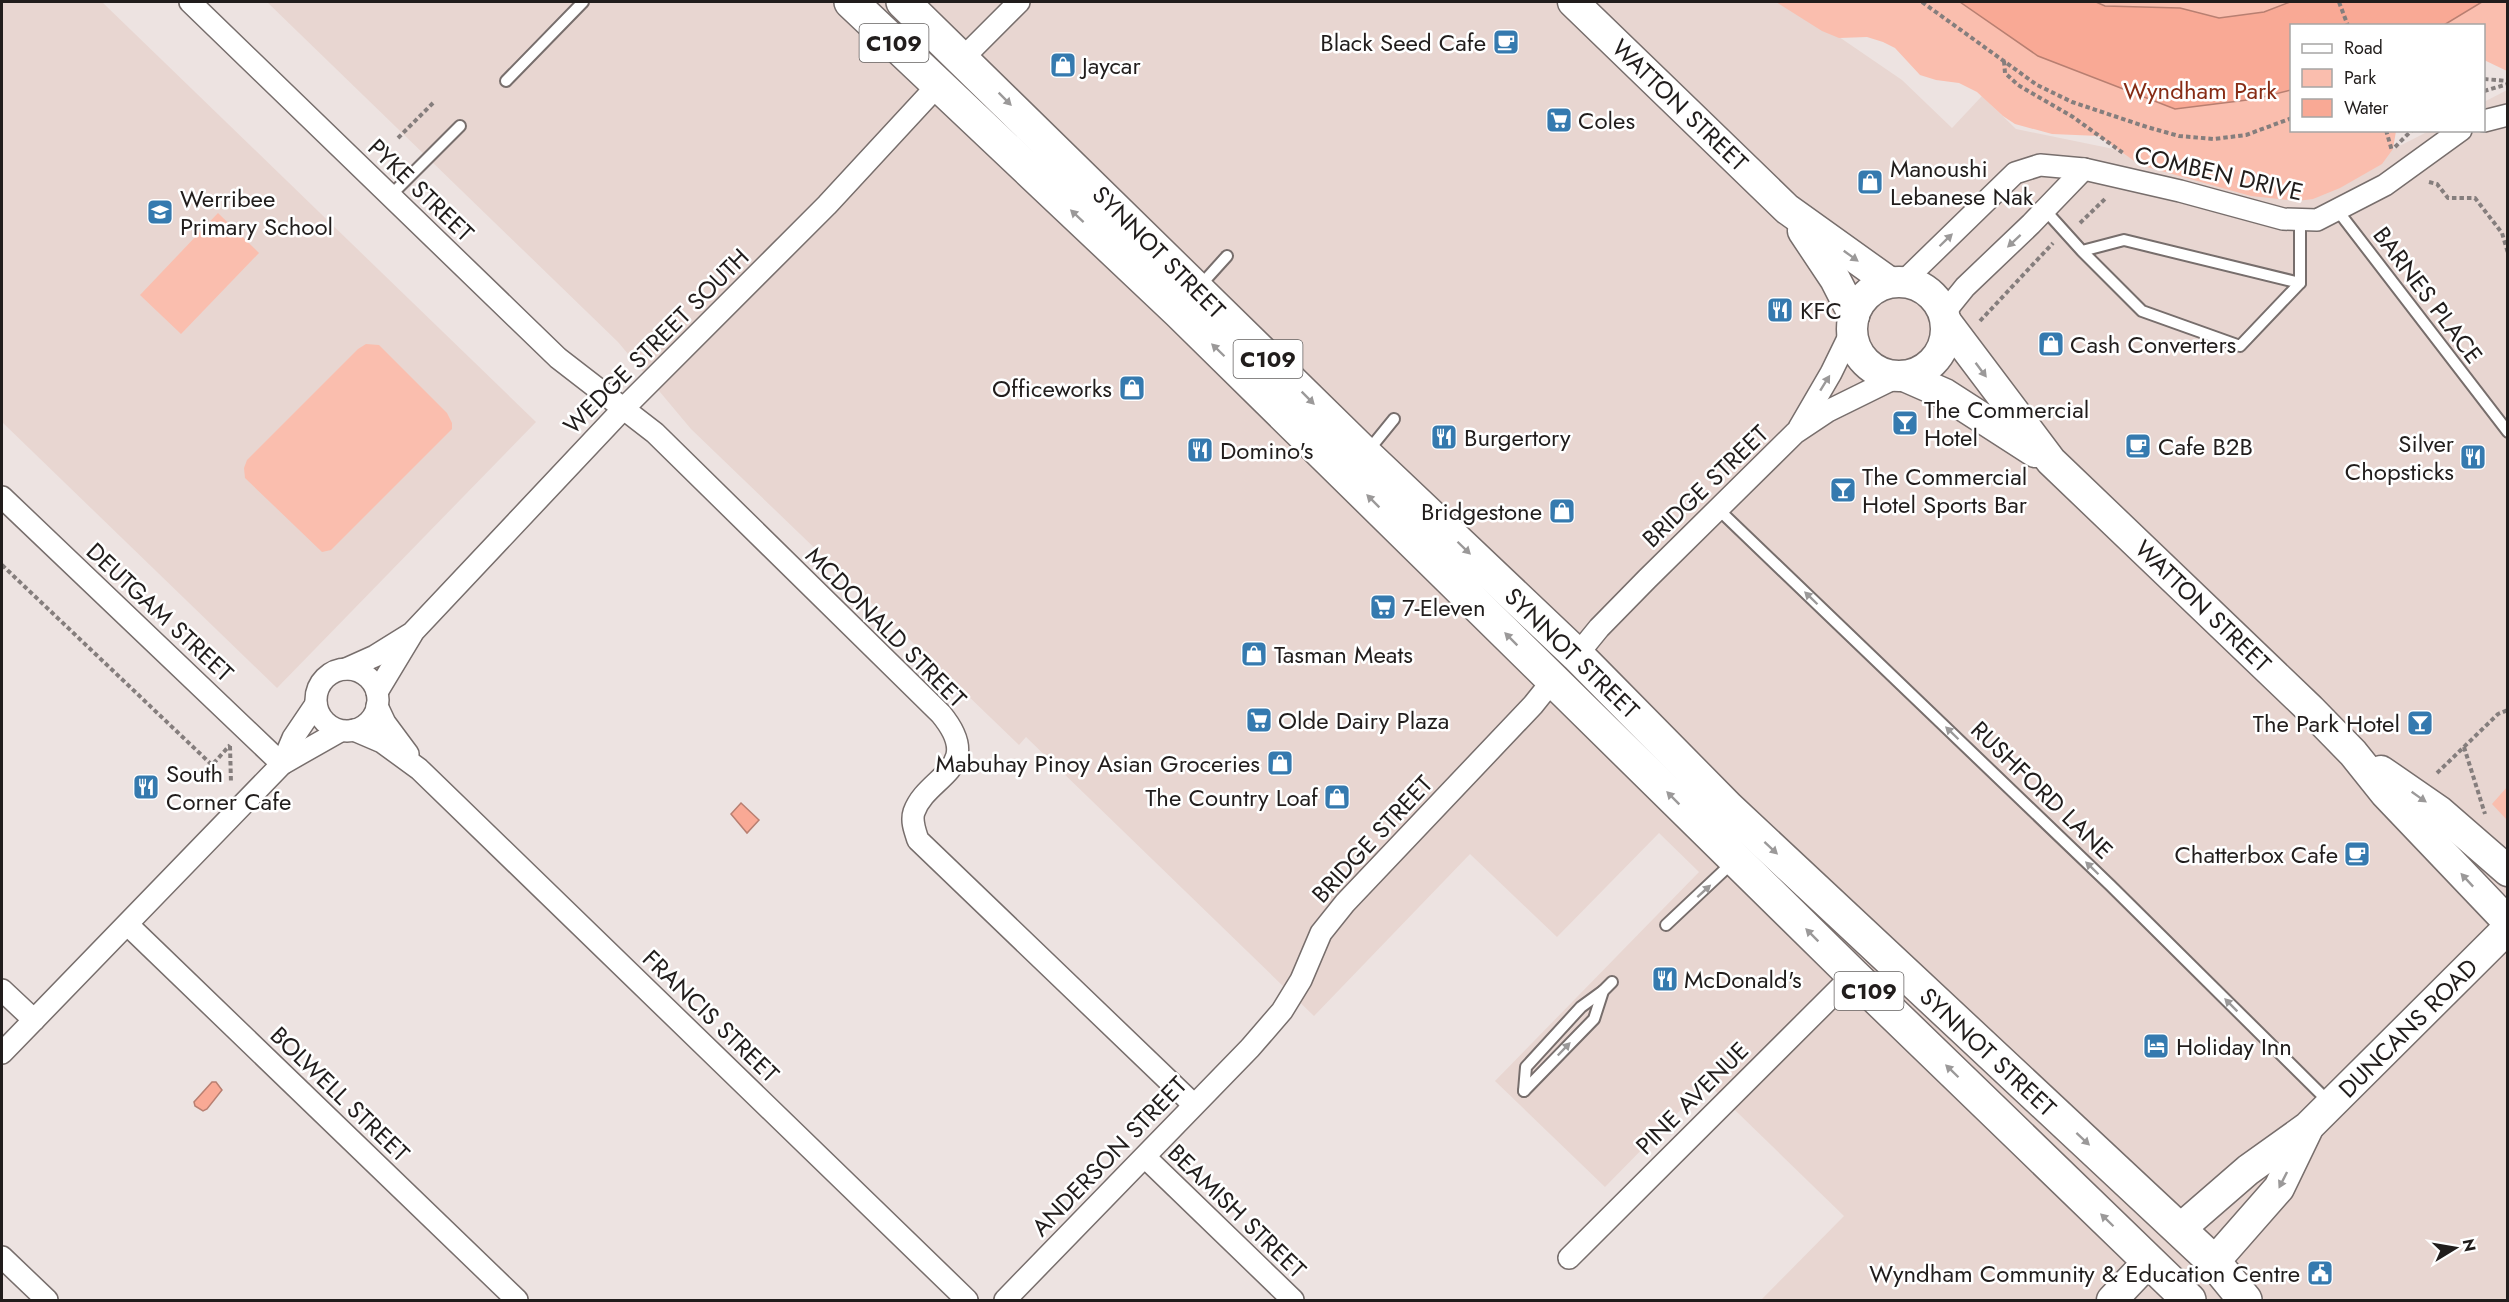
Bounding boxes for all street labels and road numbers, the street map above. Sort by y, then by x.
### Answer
road number: C109 [860,24,928,62]
street label: WATTON STREET [1604,31,1756,179]
street label: PYKE STREET [360,130,482,250]
street label: COMBEN DRIVE [2131,137,2307,209]
street label: SYNNOT STREET [1084,177,1234,327]
street label: BARNES PLACE [2365,219,2491,371]
street label: WEDGE STREET SOUTH [555,240,757,442]
road number: C109 [1234,340,1302,378]
street label: BRIDGE STREET [1634,417,1776,555]
street label: WATTON STREET [2127,532,2279,680]
street label: DEUTGAM STREET [79,534,241,690]
street label: MCDONALD STREET [798,539,974,715]
street label: SYNNOT STREET [1497,579,1647,727]
street label: RUSHFORD LANE [1963,713,2121,867]
street label: BRIDGE STREET [1304,767,1440,911]
street label: FRANCIS STREET [635,942,787,1090]
street label: DUNCANS ROAD [2330,950,2486,1106]
road number: C109 [1834,972,1904,1010]
street label: SYNNOT STREET [1912,979,2064,1125]
street label: BOLWELL STREET [262,1018,418,1170]
street label: PINE AVENUE [1628,1034,1756,1162]
street label: ANDERSON STREET [1023,1068,1195,1244]
street label: BEAMISH STREET [1160,1136,1314,1286]

